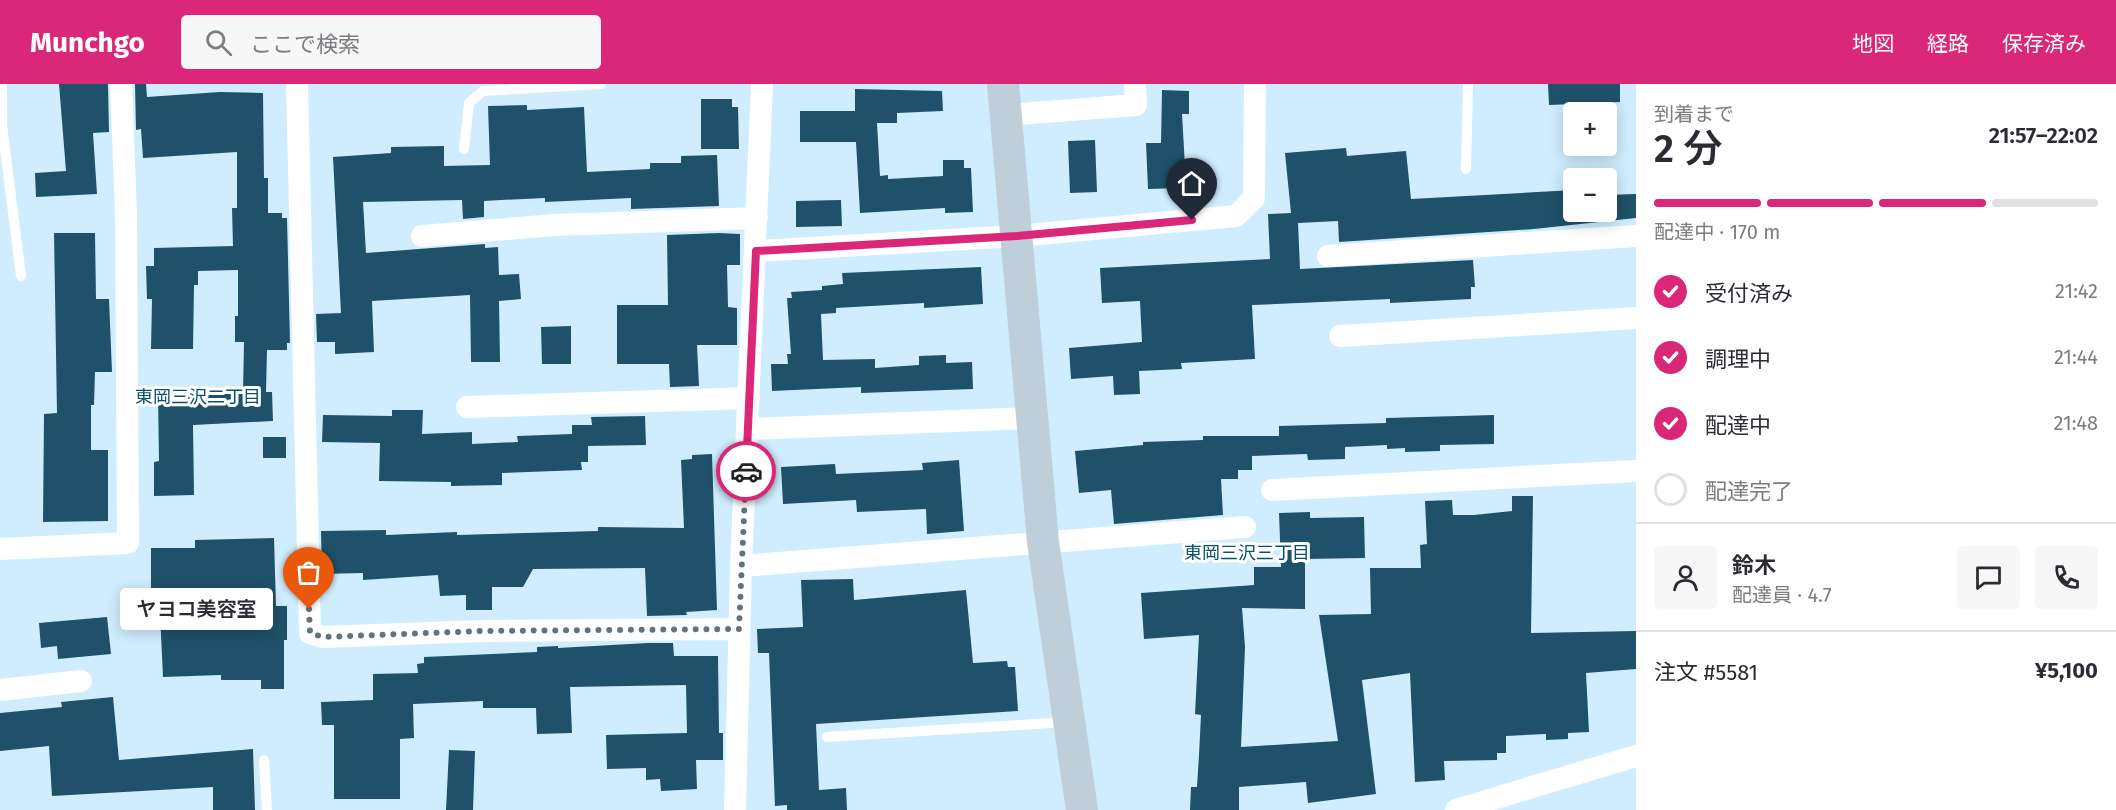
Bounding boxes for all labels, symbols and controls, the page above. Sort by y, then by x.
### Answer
search box [181,15,601,69]
text: Munchgo [30,26,145,59]
icon: search [202,26,235,59]
text: ここで検索 [250,31,360,58]
text: 地図 [1852,31,1894,57]
text: 経路 [1927,31,1969,57]
text: 保存済み [2002,31,2086,57]
map controls [1563,102,1617,222]
button: + [1563,102,1617,156]
text: 到着まで [1654,102,1734,126]
text: 21:57–22:02 [1989,122,2098,149]
text: 2 分 [1654,126,1722,172]
pin [1166,158,1217,220]
icon: home [1175,167,1208,200]
button: − [1563,168,1617,222]
text: 配達中 · 170 m [1654,220,1780,244]
icon: check [1654,275,1687,308]
text: 21:42 [2055,279,2098,303]
text: 受付済み [1705,280,1793,307]
icon: check [1654,341,1687,374]
text: 21:44 [2054,345,2098,369]
text: 調理中 [1705,346,1771,373]
district label: 東岡三沢二丁目 [135,386,261,408]
icon: check [1654,407,1687,440]
text: 21:48 [2054,411,2098,435]
text: 配達中 [1705,412,1771,439]
courier [716,441,776,501]
icon: car [730,455,763,488]
text: 配達完了 [1705,478,1793,505]
district label: 東岡三沢三丁目 [1184,542,1310,564]
button: person [1654,546,1717,609]
button: chat [1957,546,2020,609]
button: phone [2035,546,2098,609]
pin [283,547,334,609]
text: 鈴木 [1732,552,1776,579]
icon: bag [292,556,325,589]
text: 配達員 · 4.7 [1732,583,1832,607]
callout: ヤヨコ美容室 [120,588,273,630]
text: ヤヨコ美容室 [137,597,257,621]
text: ¥5,100 [2035,657,2098,684]
text: 注文 #5581 [1654,659,1758,686]

